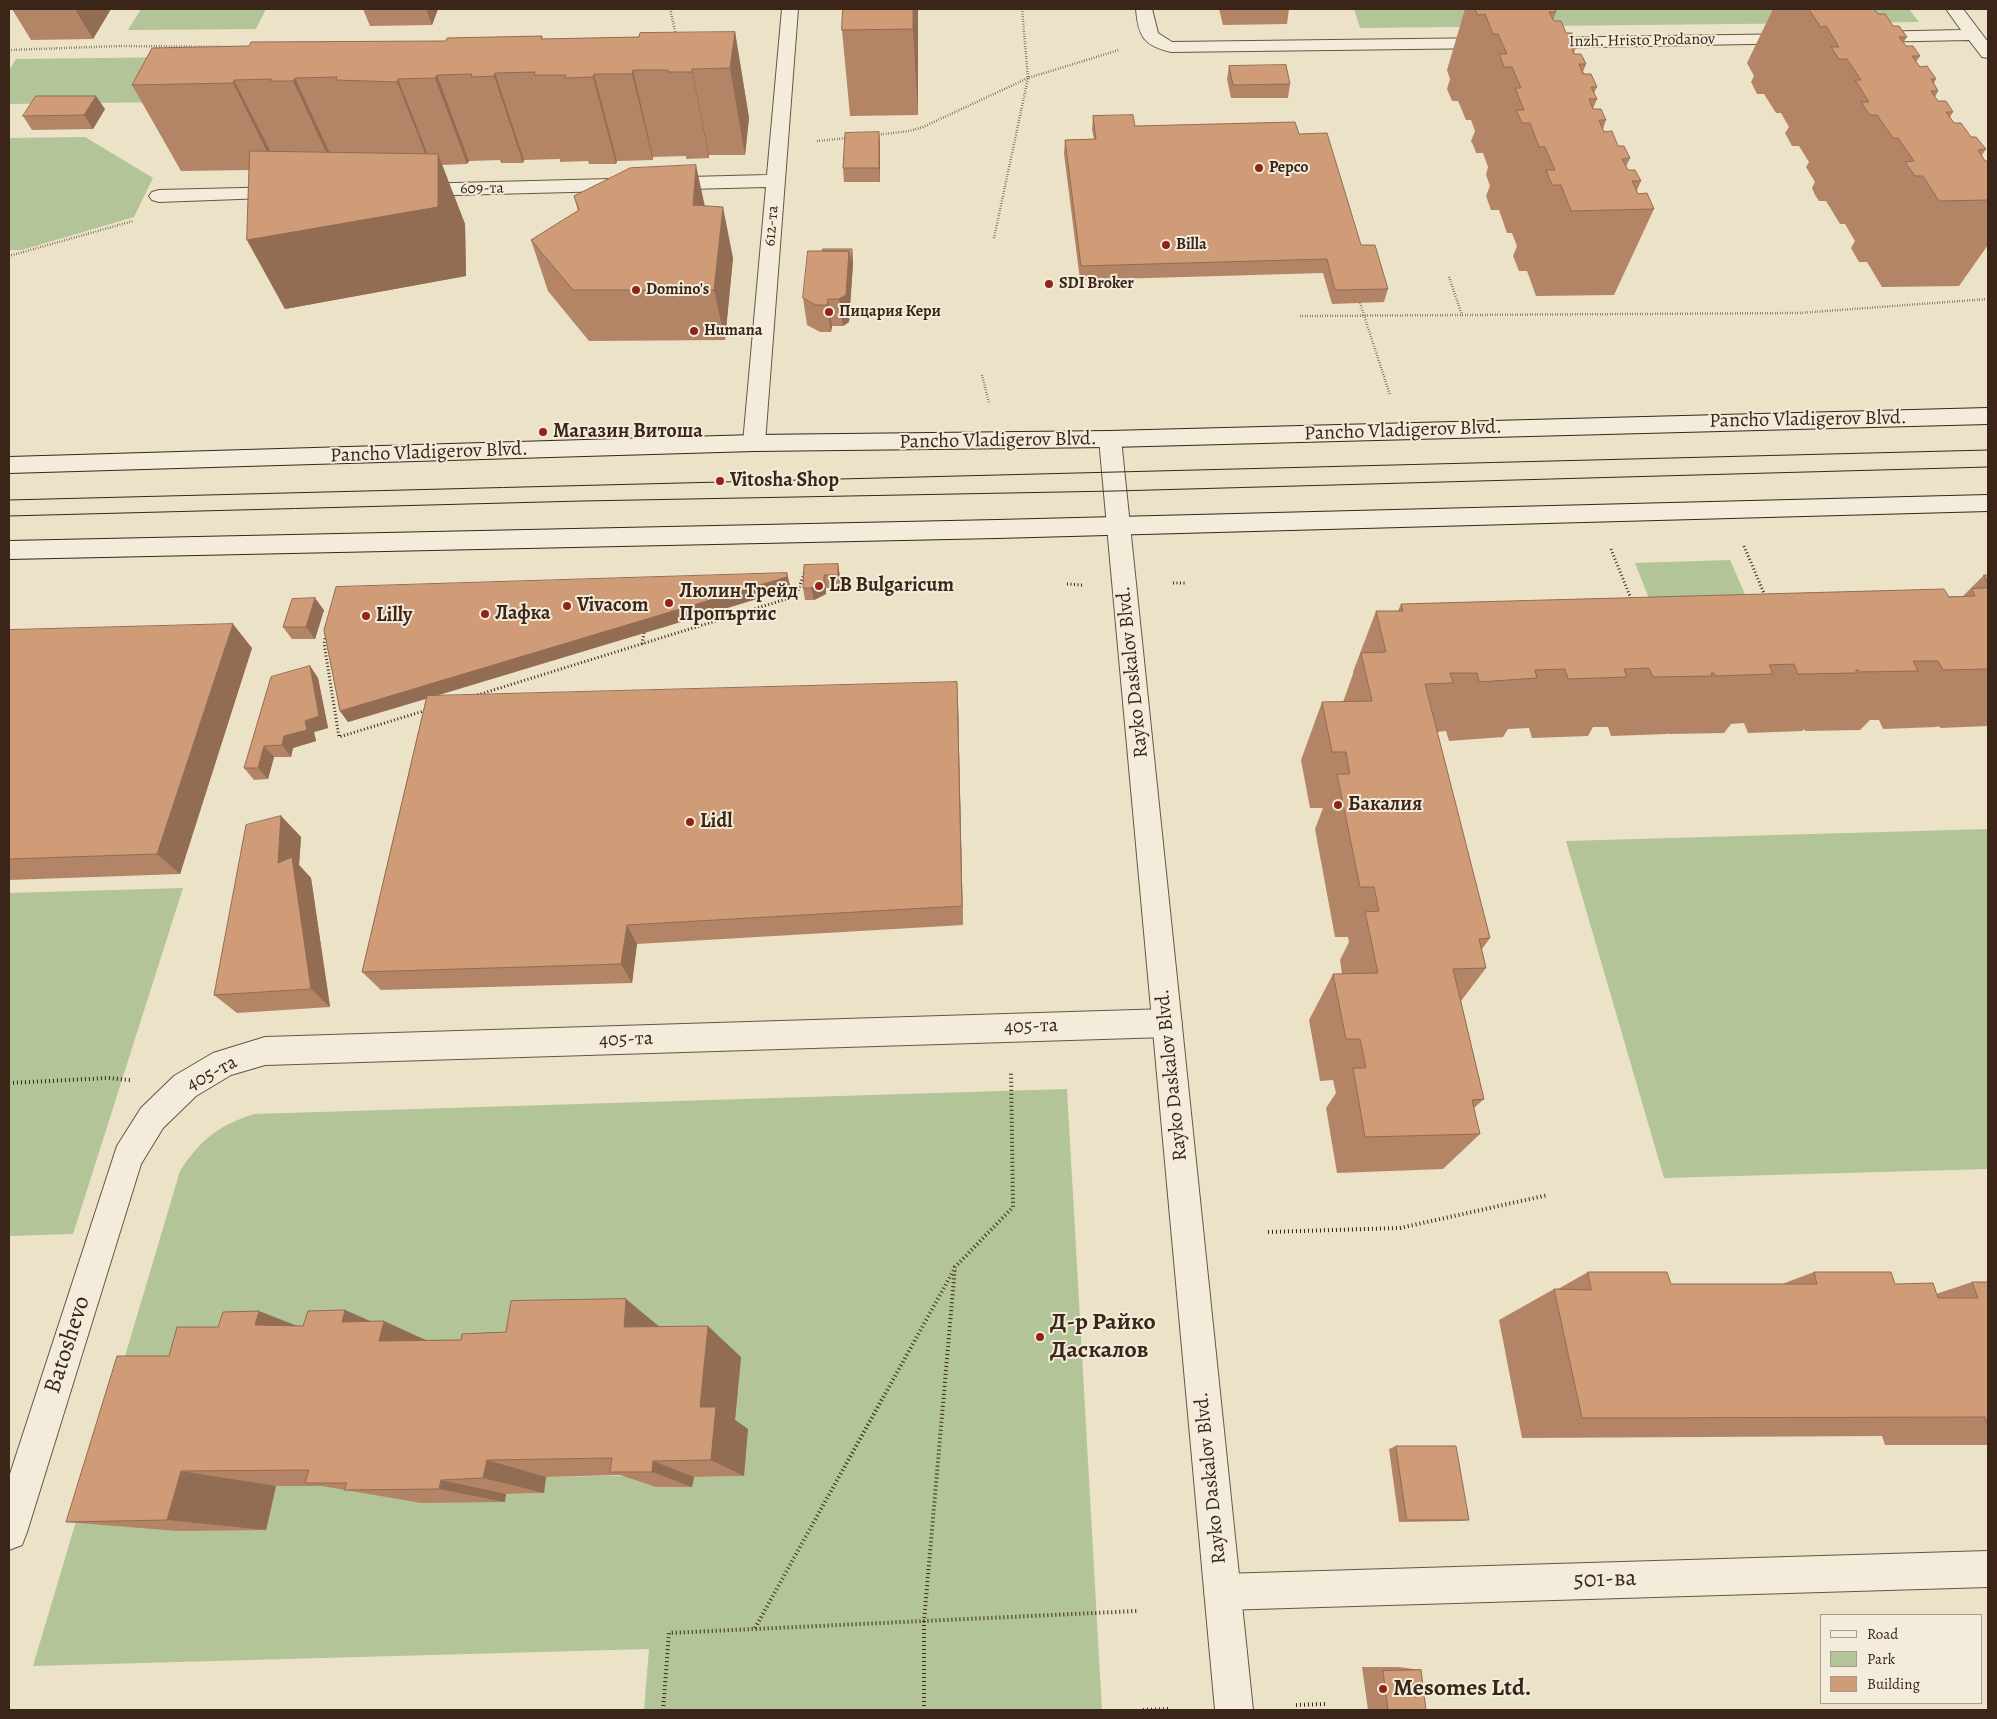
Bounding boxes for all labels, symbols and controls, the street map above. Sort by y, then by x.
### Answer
street label: Inzh. Hristo Prodanov [1569,30,1715,52]
place label: Pepco [1269,158,1309,178]
marker: Pepco [1253,162,1265,174]
street label: 609-та [460,179,504,199]
street label: 612-та [761,205,783,247]
place label: Billa [1176,235,1207,255]
marker: Billa [1160,239,1172,251]
place label: SDI Broker [1059,274,1134,294]
marker: SDI Broker [1043,278,1055,290]
place label: Domino's [646,280,709,300]
marker: Domino's [630,284,642,296]
place label: Пицария Кери [839,302,941,322]
marker: Пицария Кери [823,306,835,318]
place label: Humana [704,321,762,341]
marker: Humana [688,325,700,337]
street label: Pancho Vladigerov Blvd. [1709,406,1907,434]
street label: Pancho Vladigerov Blvd. [1304,416,1502,446]
place label: Магазин Витоша [553,420,703,444]
marker: Магазин Витоша [537,426,549,438]
street label: Pancho Vladigerov Blvd. [899,427,1097,455]
street label: Pancho Vladigerov Blvd. [330,438,528,468]
place label: Vitosha Shop [730,469,839,493]
marker: Vitosha Shop [714,475,726,487]
place label: LB Bulgaricum [829,574,954,598]
place label: Люлин Трейд Пропъртис [679,580,798,627]
marker: LB Bulgaricum [813,580,825,592]
street label: Rayko Daskalov Blvd. [1112,585,1154,759]
place label: Vivacom [577,594,648,618]
marker: Люлин Трейд Пропъртис [663,597,675,609]
marker: Vivacom [561,600,573,612]
place label: Лафка [495,602,551,626]
place label: Lilly [376,604,412,628]
marker: Лафка [479,608,491,620]
marker: Lilly [360,610,372,622]
place label: Бакалия [1348,793,1422,817]
marker: Бакалия [1332,799,1344,811]
place label: Lidl [700,810,732,834]
marker: Lidl [684,816,696,828]
street label: Rayko Daskalov Blvd. [1151,988,1193,1162]
street label: 405-та [1004,1014,1058,1040]
street label: 405-та [599,1027,653,1053]
street label: 405-та [183,1051,241,1097]
street label: Batoshevo [39,1293,97,1397]
place label: Д-р Райко Даскалов [1050,1309,1156,1365]
marker: Д-р Райко Даскалов [1034,1331,1046,1343]
street label: Rayko Daskalov Blvd. [1190,1391,1232,1565]
street label: 501-ва [1573,1565,1637,1595]
legend [1820,1614,1982,1704]
text: Road [1867,1624,1898,1644]
text: Park [1867,1649,1895,1669]
text: Building [1867,1674,1920,1694]
place label: Mesomes Ltd. [1393,1675,1531,1703]
marker: Mesomes Ltd. [1377,1683,1389,1695]

